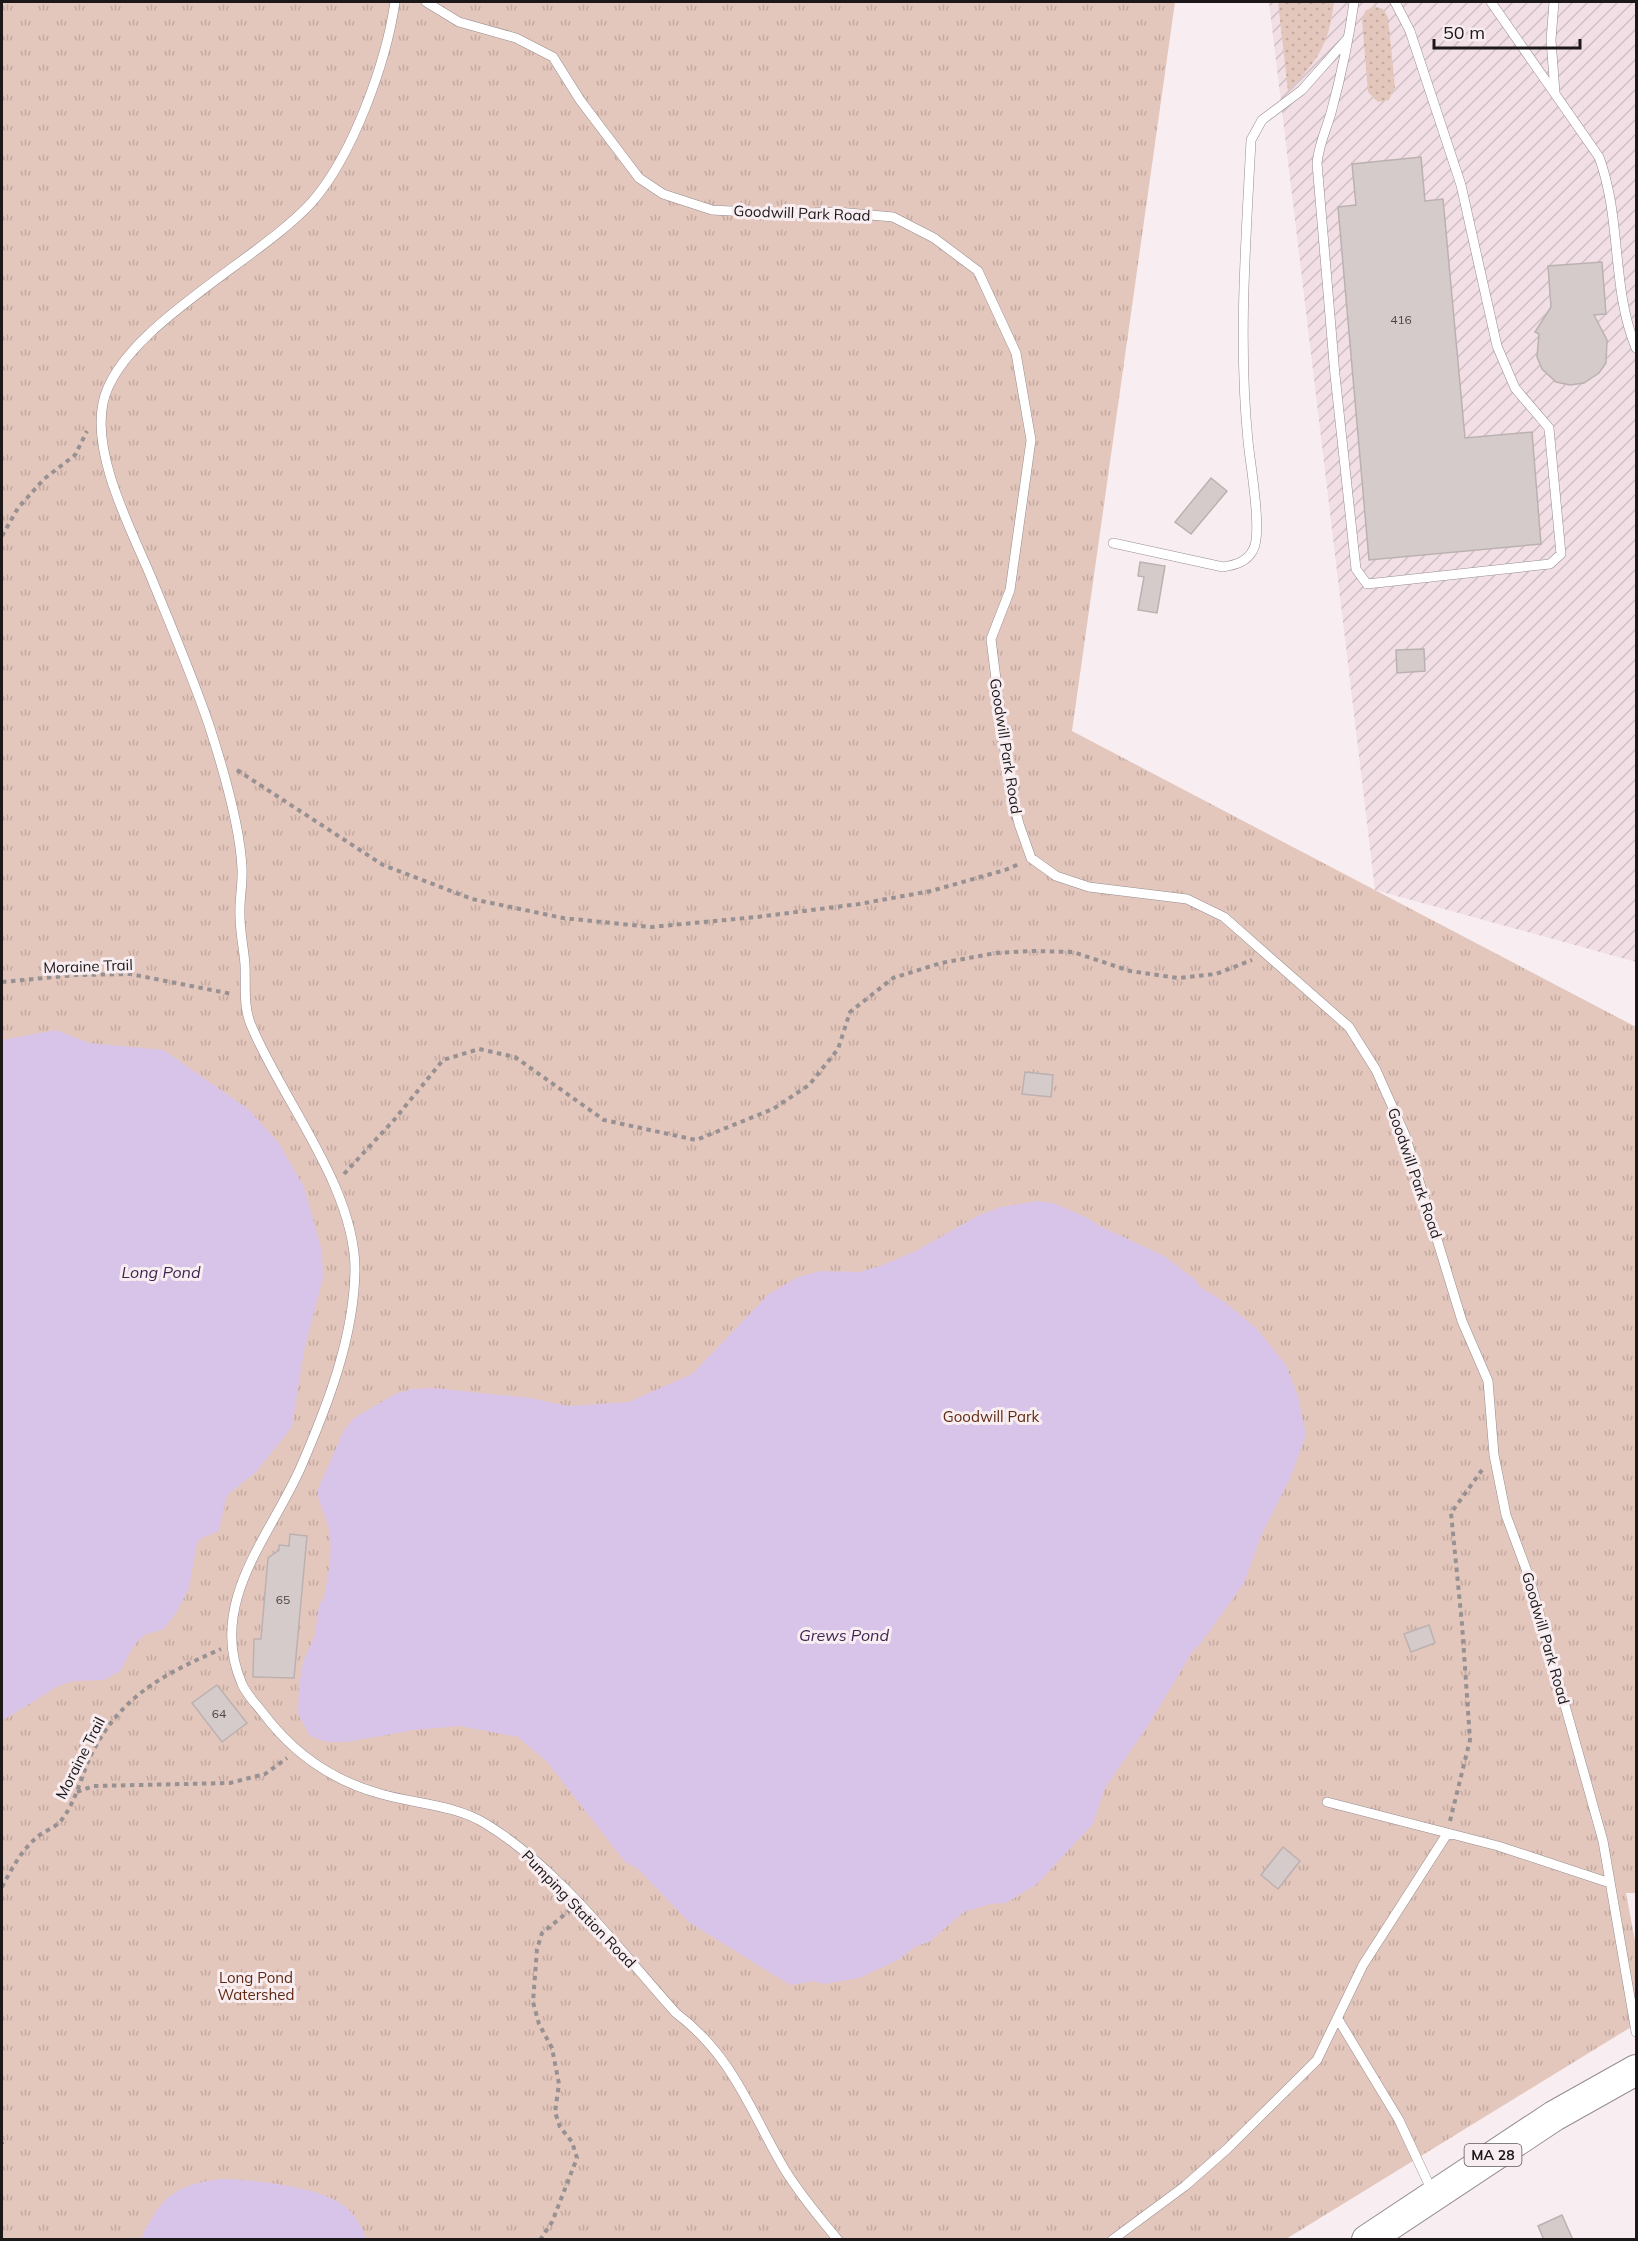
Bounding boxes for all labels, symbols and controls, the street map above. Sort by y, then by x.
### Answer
scale bar [1434,12,1580,50]
text: 50 m [1443,21,1485,44]
street label: Goodwill Park Road [733,201,871,225]
house number: 416 [1390,312,1412,327]
street label: Goodwill Park Road [986,677,1026,815]
street label: Moraine Trail [43,955,133,977]
street label: Goodwill Park Road [1384,1105,1446,1241]
water label: Long Pond [121,1262,201,1282]
park label: Goodwill Park [943,1407,1039,1426]
street label: Goodwill Park Road [1518,1570,1574,1706]
house number: 65 [276,1592,290,1607]
water label: Grews Pond [799,1625,889,1645]
house number: 64 [212,1706,226,1721]
street label: Moraine Trail [51,1714,109,1802]
street label: Pumping Station Road [518,1846,640,1972]
park label: Long Pond Watershed [218,1968,294,2004]
road number: MA 28 [1464,2144,1522,2166]

